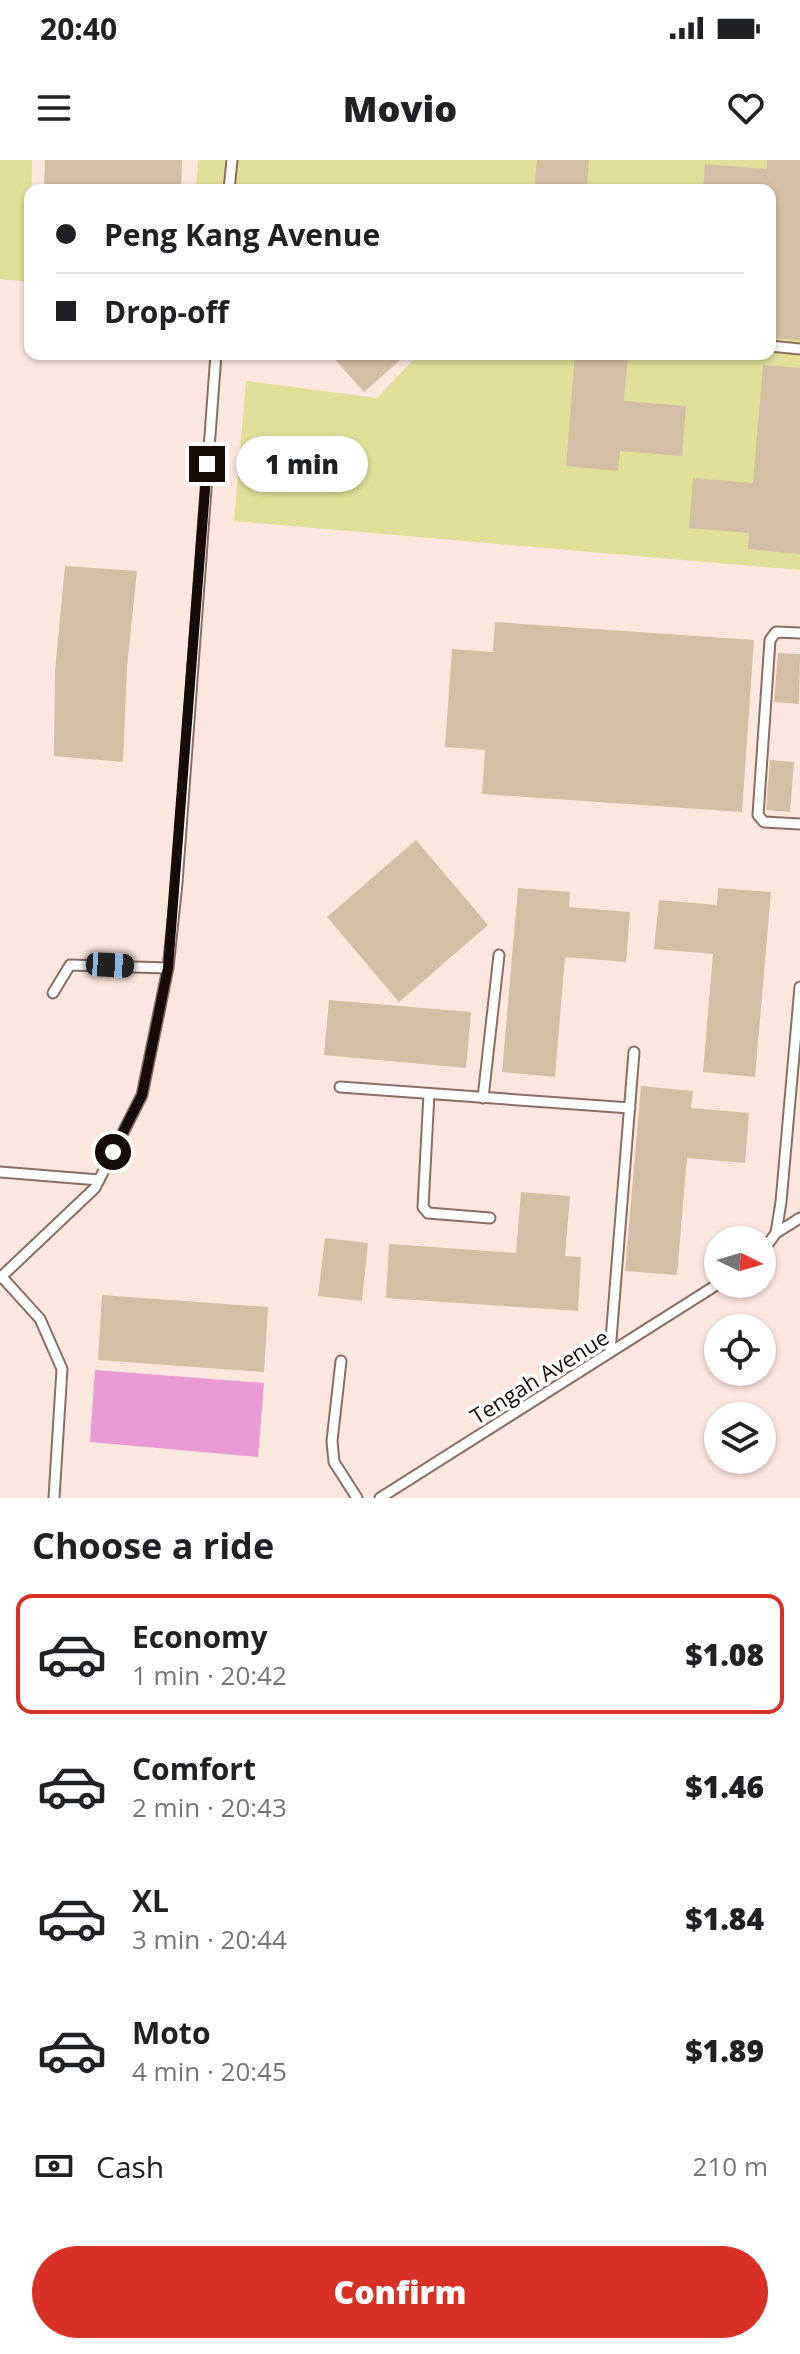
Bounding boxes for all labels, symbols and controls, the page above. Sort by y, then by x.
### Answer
text: 20:40 [40,8,117,49]
text: Movio [343,84,457,133]
icon: menu [32,86,76,130]
icon: heart [724,86,768,130]
text: Peng Kang Avenue [104,214,380,255]
text: Drop-off [104,291,229,332]
callout: 1 min [235,436,367,492]
route end [189,446,225,482]
text: 1 min [265,446,339,482]
car [85,952,135,978]
route start [95,1134,131,1170]
north arrow [704,1226,776,1298]
map controls [704,1226,776,1474]
button: locate [704,1314,776,1386]
street label: Tengah Avenue [464,1321,614,1431]
button: layers [704,1402,776,1474]
text: Choose a ride [32,1521,274,1570]
text: Economy [132,1616,268,1657]
icon: car [36,1618,108,1690]
text: $1.08 [685,1634,764,1675]
text: 1 min · 20:42 [132,1657,287,1693]
text: Comfort [132,1748,256,1789]
icon: car [36,1750,108,1822]
text: $1.46 [685,1766,764,1807]
text: 2 min · 20:43 [132,1789,287,1825]
text: XL [132,1880,169,1921]
icon: car [36,1882,108,1954]
text: $1.84 [685,1898,764,1939]
text: 3 min · 20:44 [132,1921,287,1957]
text: Moto [132,2012,210,2053]
icon: car [36,2014,108,2086]
text: $1.89 [685,2030,764,2071]
text: 4 min · 20:45 [132,2053,287,2089]
icon: cash [32,2144,76,2188]
text: Cash [96,2146,164,2187]
text: 210 m [693,2148,768,2184]
button: Confirm [32,2246,768,2338]

